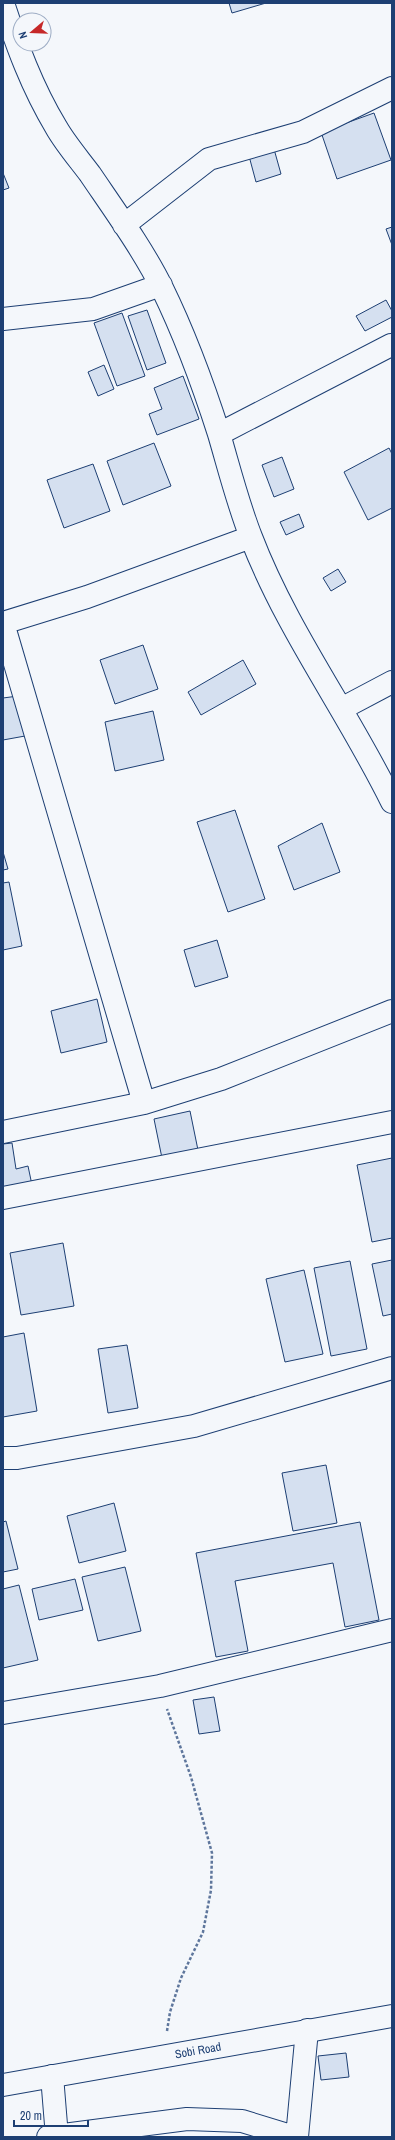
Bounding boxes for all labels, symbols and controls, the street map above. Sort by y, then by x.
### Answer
north arrow [12,12,52,52]
text: N [15,30,30,41]
street label: Sobi Road [174,2038,222,2062]
scale bar [14,2102,88,2128]
text: 20 m [20,2108,42,2124]

